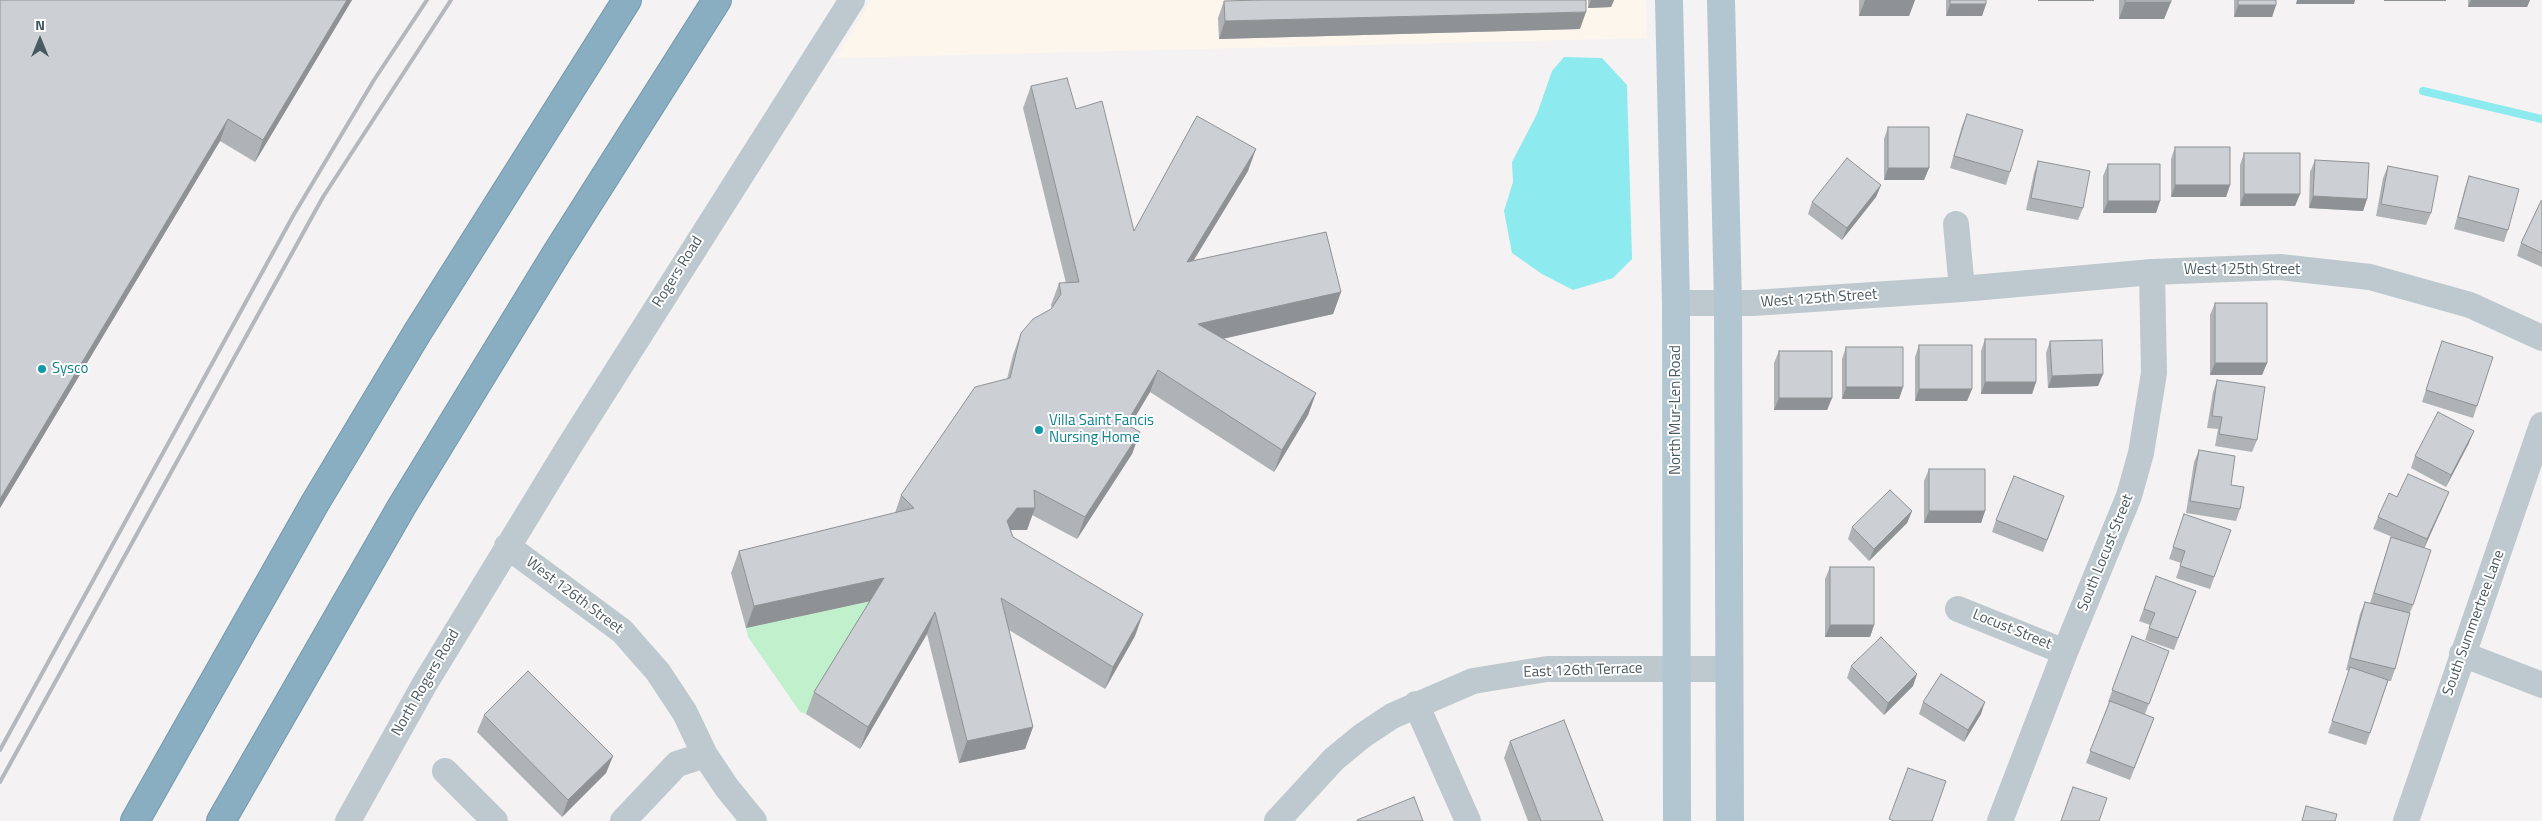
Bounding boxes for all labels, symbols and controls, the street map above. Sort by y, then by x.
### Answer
text: N [35,14,45,35]
north arrow [15,15,65,65]
street label: Rogers Road [649,233,707,311]
street label: West 125th Street [2184,261,2300,279]
street label: West 125th Street [1760,286,1878,312]
street label: North Mur-Len Road [1667,345,1685,475]
place label: Sysco [52,360,88,378]
marker: Sysco [36,363,48,375]
place label: Villa Saint Fancis Nursing Home [1049,412,1154,447]
marker: Villa Saint Fancis Nursing Home [1033,424,1045,436]
street label: South Locust Street [2074,492,2138,614]
street label: South Summertree Lane [2439,548,2509,698]
street label: West 126th Street [522,554,626,638]
street label: Locust Street [1970,606,2054,654]
street label: North Rogers Road [388,627,464,739]
street label: East 126th Terrace [1523,660,1643,682]

